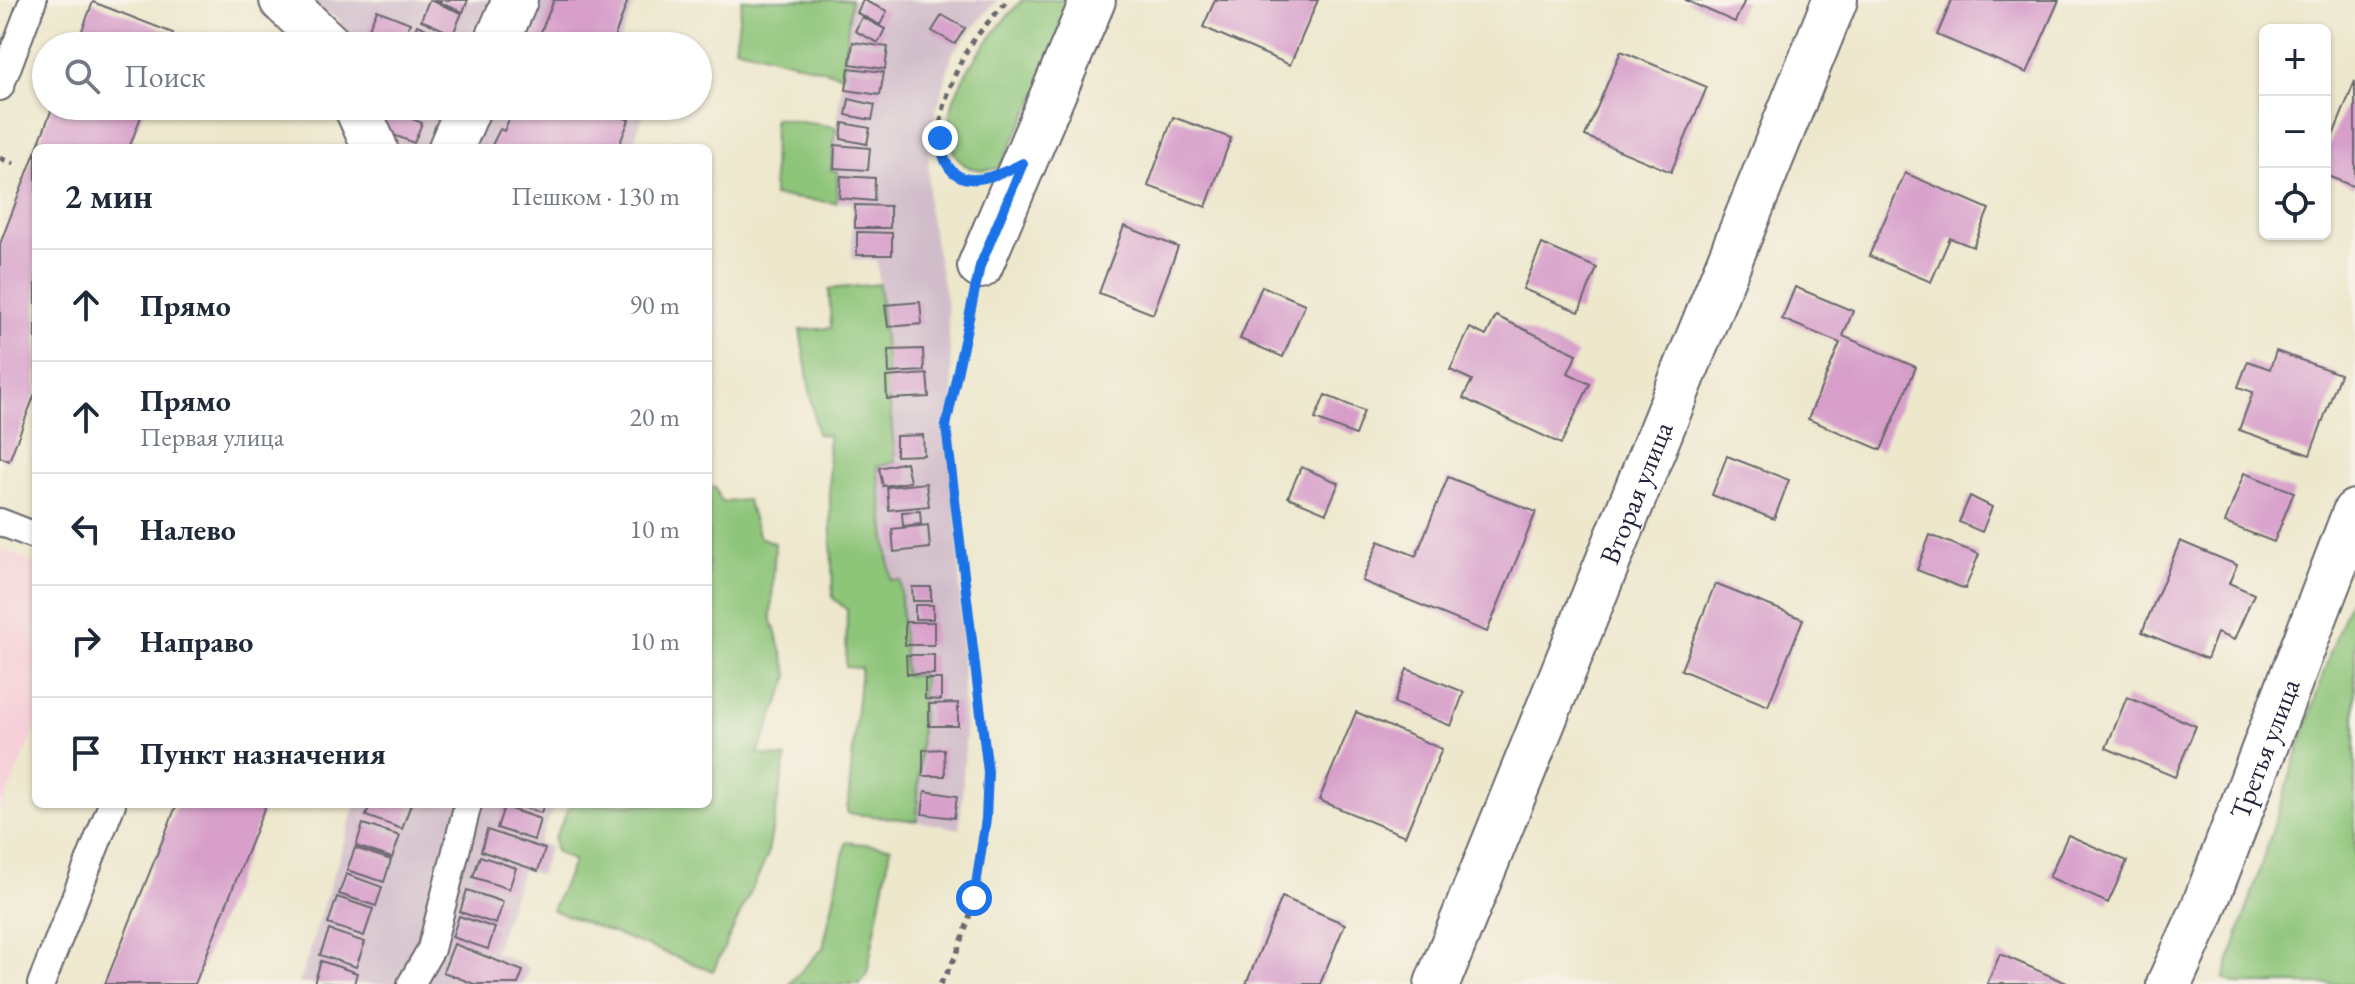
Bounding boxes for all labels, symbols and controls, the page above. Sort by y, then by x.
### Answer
map controls [2259,24,2331,240]
button: + [2259,24,2331,96]
search box [32,32,712,120]
icon: search [60,54,104,98]
text: Поиск [124,57,206,96]
button: − [2259,96,2331,168]
route end [922,120,958,156]
button: locate [2259,168,2331,240]
text: 2 мин [64,174,153,218]
text: Пешком · 130 m [511,179,680,213]
icon: ahead [64,283,108,327]
text: Прямо [140,286,231,325]
text: 90 m [630,288,680,322]
text: Прямо [140,381,231,420]
icon: ahead [64,395,108,439]
text: 20 m [630,400,680,434]
street label: Вторая улица [1591,415,1681,569]
text: Первая улица [140,420,284,454]
icon: left [64,507,108,551]
text: Налево [140,510,236,549]
text: 10 m [630,512,680,546]
icon: right [64,619,108,663]
text: Направо [140,622,253,661]
text: 10 m [630,624,680,658]
street label: Третья улица [2221,672,2308,824]
icon: arrive [64,731,108,775]
text: Пункт назначения [140,734,386,773]
route start [956,880,992,916]

